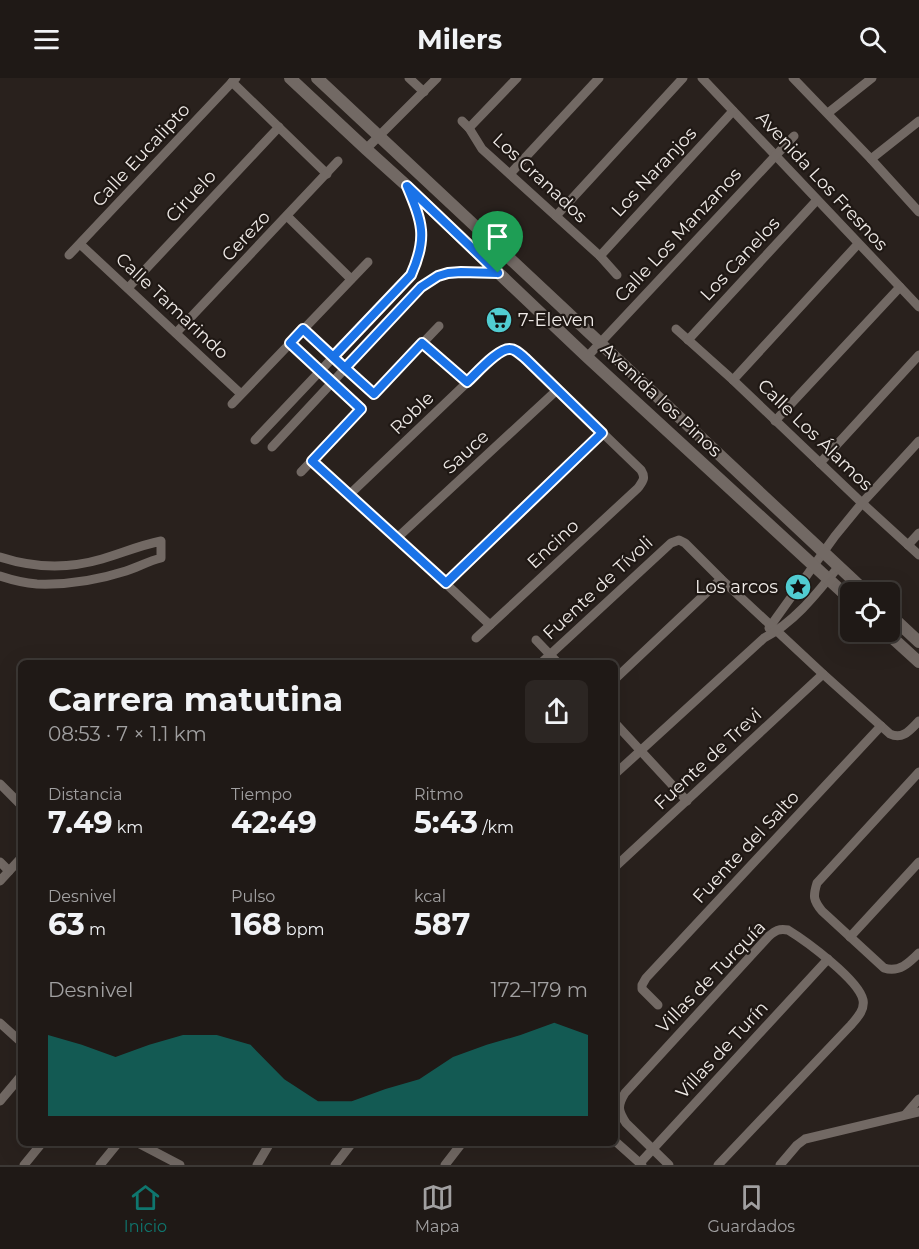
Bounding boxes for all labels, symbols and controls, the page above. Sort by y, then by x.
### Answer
icon: menu [30,23,63,56]
text: Milers [417,23,502,56]
icon: search [856,23,889,56]
street label: Calle Eucalipto [87,99,195,211]
street label: Avenida Los Fresnos [752,107,892,255]
street label: Los Naranjos [607,122,701,221]
street label: Los Granados [488,129,592,228]
street label: Calle Los Manzanos [610,163,746,307]
street label: Ciruelo [161,165,221,227]
street label: Cerezo [217,206,275,266]
pin [472,211,523,273]
street label: Los Canelos [696,212,784,305]
icon: arrive [481,220,514,253]
street label: Calle Tamarindo [111,248,233,364]
supermarket icon: 7-Eleven [484,305,514,335]
place label: 7-Eleven [518,309,595,331]
street label: Avenida los Pinos [596,338,726,462]
street label: Calle Los Álamos [753,375,877,496]
street label: Roble [386,387,439,439]
street label: Sauce [439,425,494,479]
street label: Encino [523,515,583,573]
street label: Fuente de Tívoli [538,531,658,645]
place icon: Los arcos [783,572,813,602]
place label: Los arcos [695,576,778,598]
map controls [840,582,900,642]
button: locate [840,582,900,642]
text: Carrera matutina [48,679,343,719]
button: share [525,680,588,743]
street label: Fuente de Trevi [650,704,766,814]
text: 08:53 · 7 × 1.1 km [48,722,207,746]
text: Distancia [48,785,122,804]
text: Tiempo [231,785,292,804]
text: Ritmo [414,785,463,804]
street label: Fuente del Salto [688,786,804,908]
text: 7.49 [48,804,113,841]
text: 42:49 [231,804,317,841]
text: 5:43 [414,804,478,841]
text: km [113,818,143,837]
text: /km [478,818,514,837]
text: Desnivel [48,887,116,906]
text: Pulso [231,887,275,906]
text: kcal [414,887,446,906]
text: 63 [48,906,85,943]
text: 168 [231,906,282,943]
text: 587 [414,906,470,943]
street label: Villas de Turquía [652,916,770,1038]
text: m [85,920,106,939]
text: bpm [282,920,325,939]
text: Desnivel [48,978,133,1002]
text: 172–179 m [491,978,588,1002]
street label: Villas de Turín [671,997,773,1103]
tab: Inicio [124,1181,167,1236]
tab: Mapa [415,1181,460,1236]
tab: Guardados [707,1181,795,1236]

